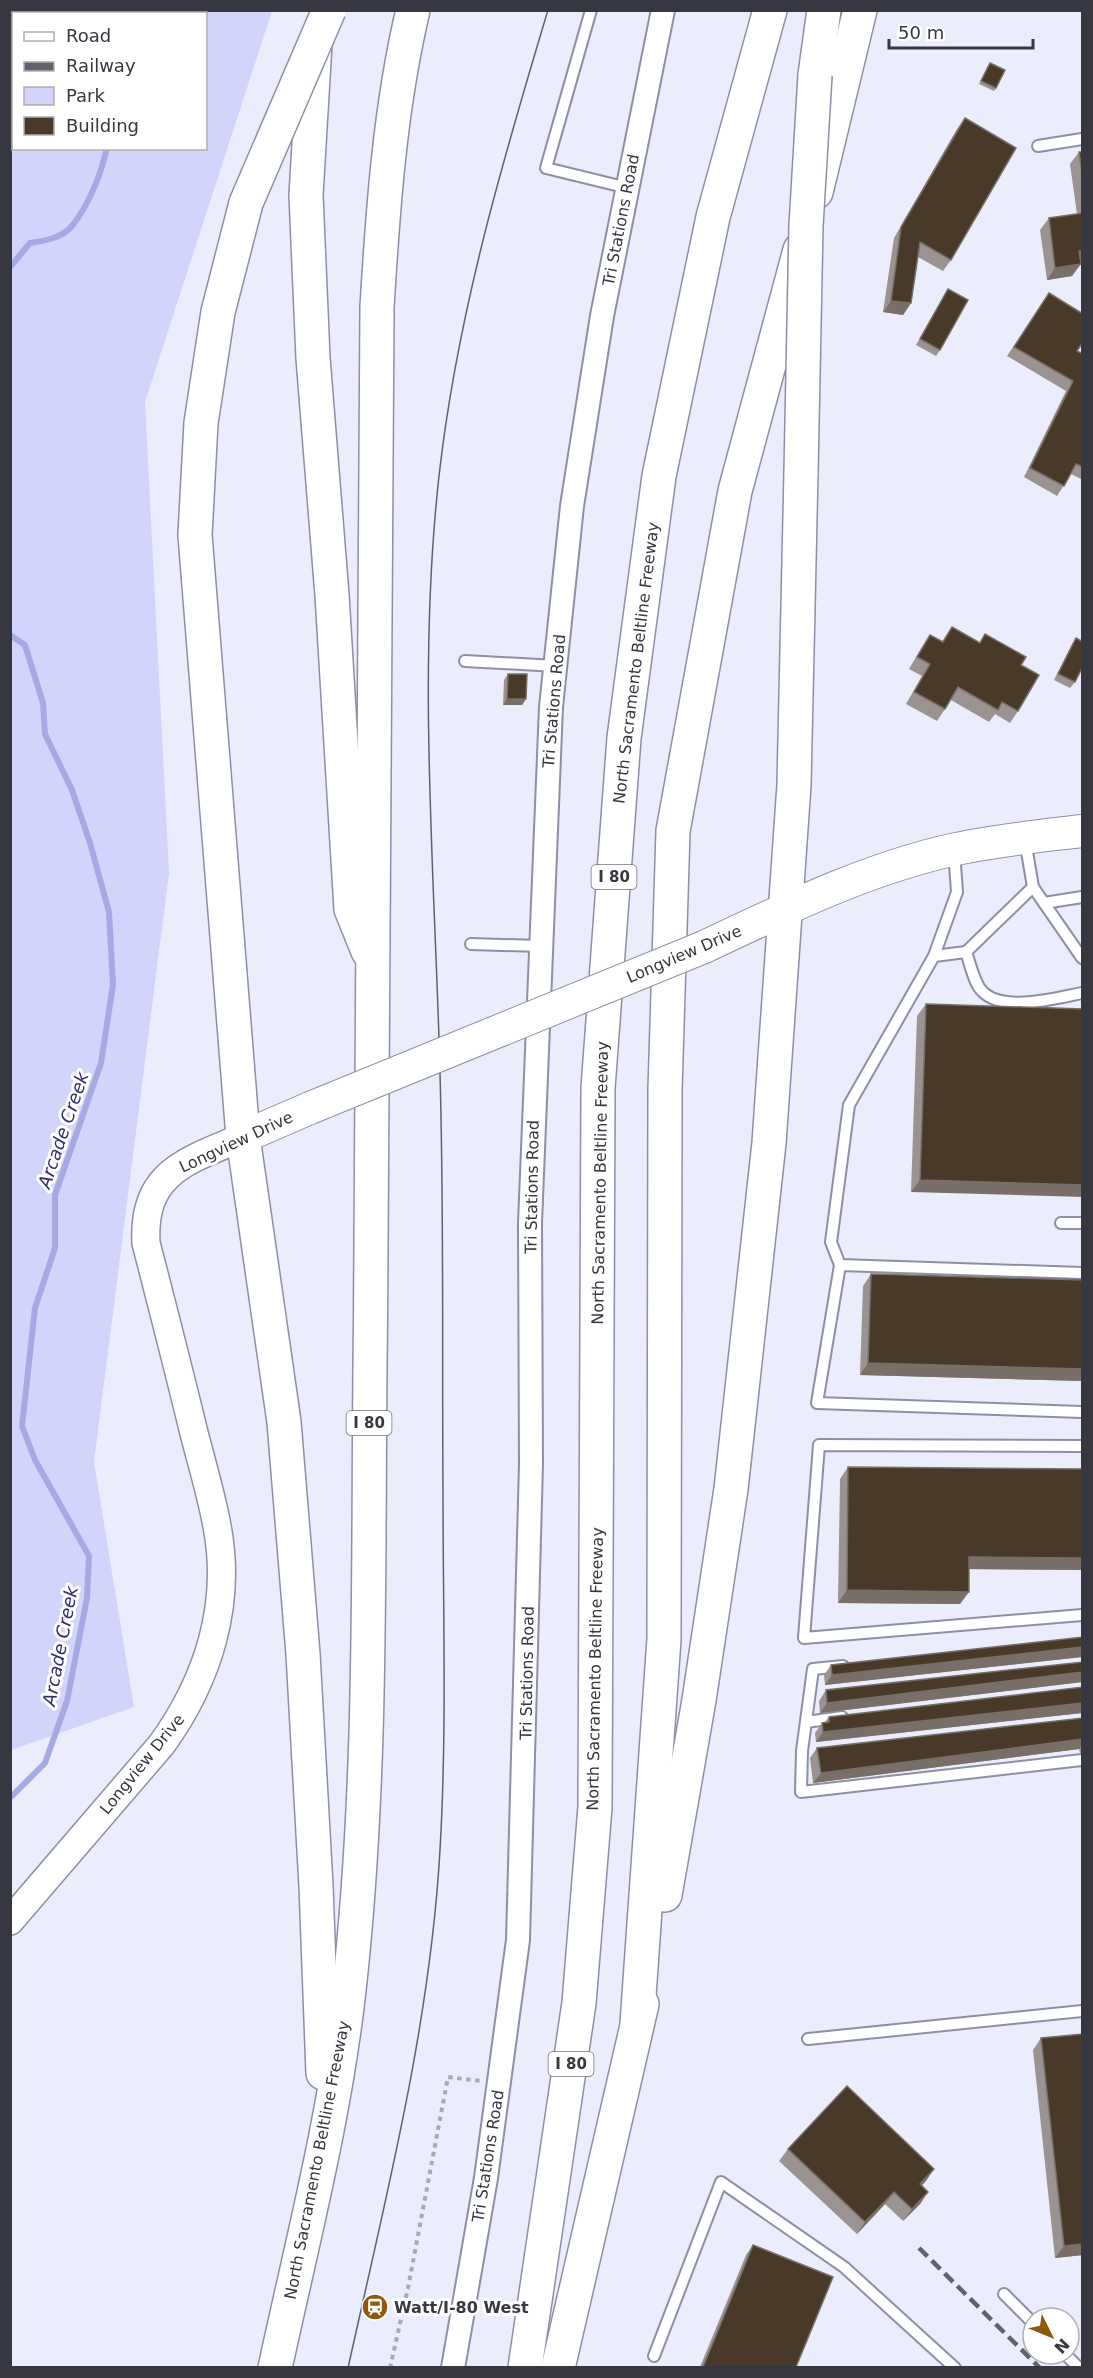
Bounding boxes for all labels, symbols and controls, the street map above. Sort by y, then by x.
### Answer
legend [12,12,207,150]
scale bar [889,12,1033,50]
text: 50 m [898,22,944,43]
text: Road [66,25,111,46]
text: Railway [66,55,136,76]
text: Park [66,85,105,106]
text: Building [66,115,139,136]
street label: Tri Stations Road [599,152,643,289]
street label: North Sacramento Beltline Freeway [609,521,663,805]
street label: Tri Stations Road [539,633,569,770]
road number: I 80 [592,865,636,889]
street label: Longview Drive [624,921,744,987]
street label: North Sacramento Beltline Freeway [588,1041,612,1325]
water label: Arcade Creek [33,1068,93,1192]
street label: Longview Drive [176,1107,296,1177]
street label: Tri Stations Road [521,1120,543,1255]
road number: I 80 [346,1411,392,1435]
street label: North Sacramento Beltline Freeway [583,1527,607,1811]
water label: Arcade Creek [38,1583,82,1709]
street label: Tri Stations Road [516,1606,538,1741]
street label: Longview Drive [96,1710,188,1818]
street label: North Sacramento Beltline Freeway [281,2019,353,2301]
road number: I 80 [548,2052,594,2076]
street label: Tri Stations Road [468,2088,508,2225]
station icon: Watt/I-80 West [360,2292,390,2322]
place label: Watt/I-80 West [394,2298,529,2317]
north arrow [1021,2306,1081,2366]
text: N [1050,2335,1073,2357]

